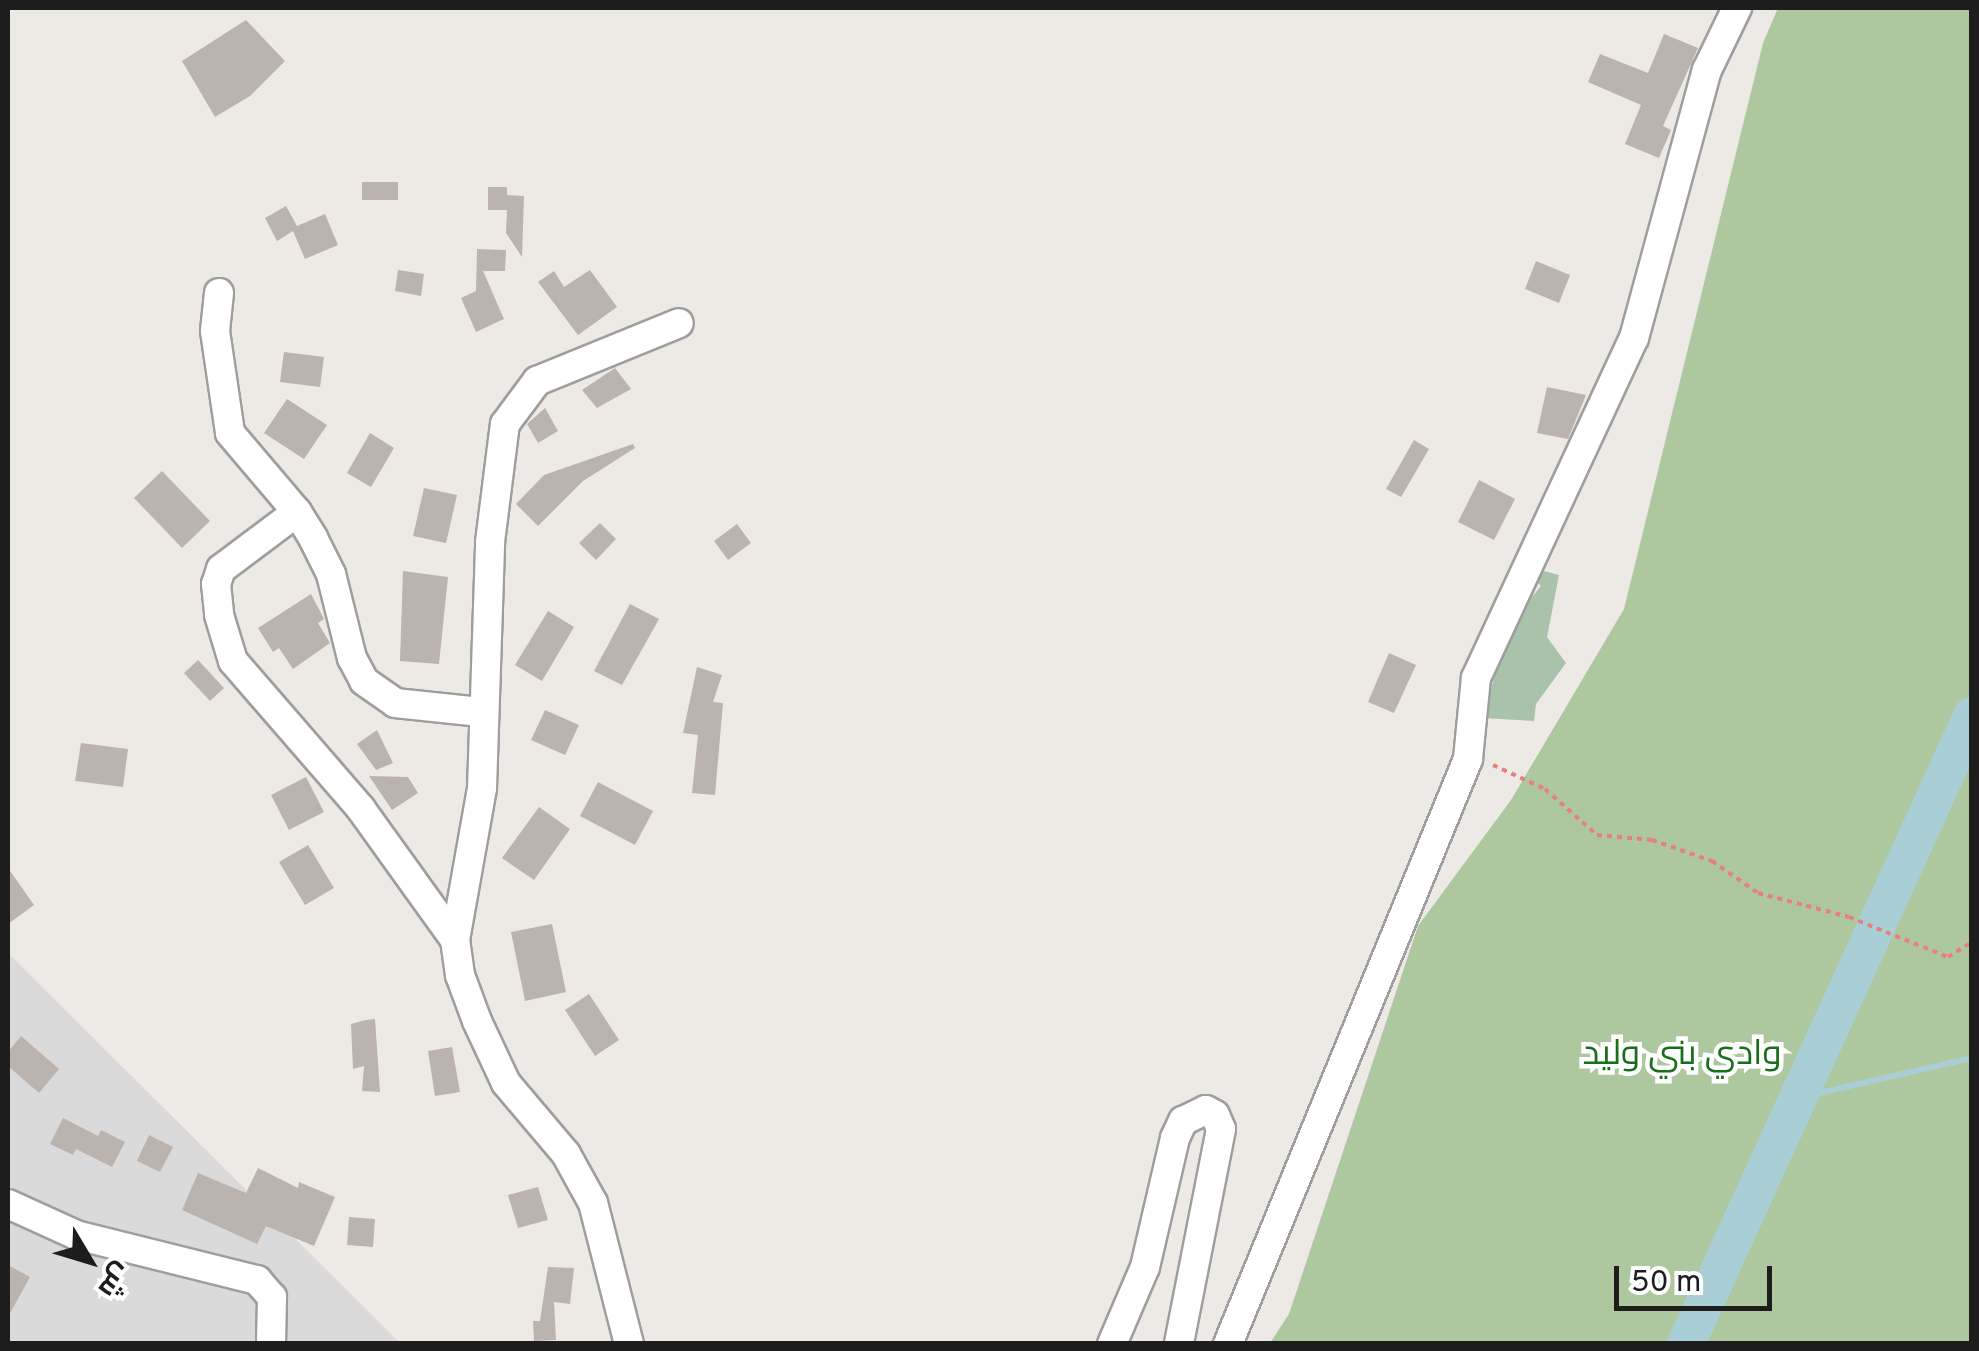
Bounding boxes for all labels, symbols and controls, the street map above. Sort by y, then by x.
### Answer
park label: وادي بني وليد [1582,1034,1782,1076]
north arrow [40,1211,140,1311]
scale bar [1619,1246,1776,1308]
text: ش [88,1254,139,1305]
text: 50 m [1631,1265,1701,1302]

